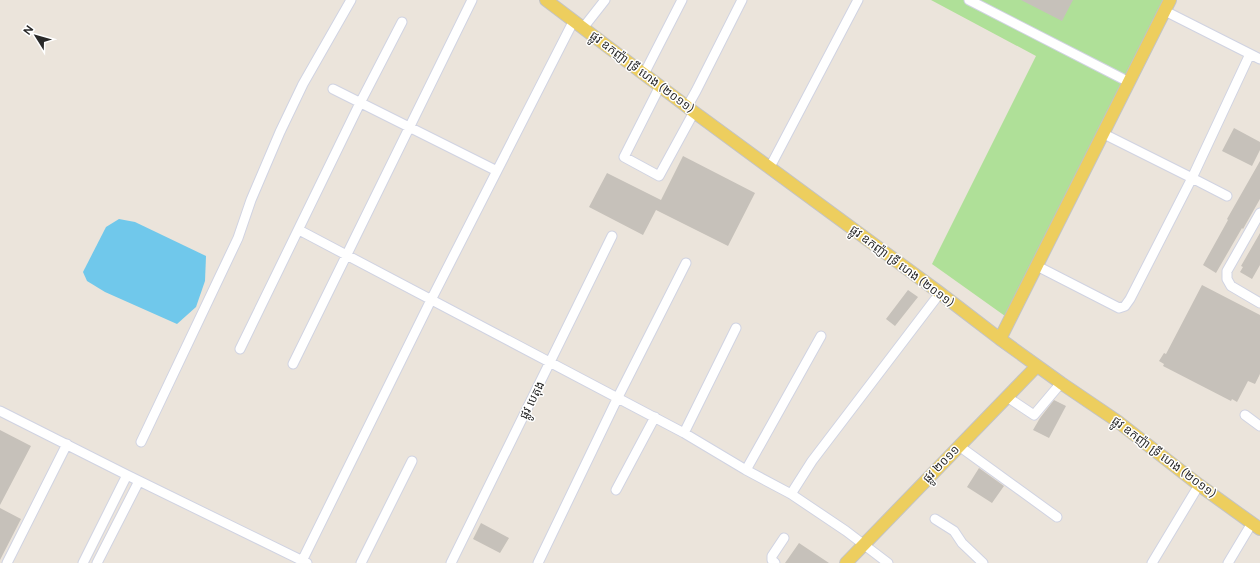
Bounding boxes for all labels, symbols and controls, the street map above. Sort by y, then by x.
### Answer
north arrow [16,16,56,56]
text: N [21,23,36,38]
street label: ផ្លូវ ឧកញ៉ា ទ្រី ហេង (២០១១) [585,28,697,119]
street label: ផ្លូវ ឧកញ៉ា ទ្រី ហេង (២០១១) [845,222,957,313]
street label: ផ្លូវ បេតុង [516,379,551,423]
street label: ផ្លូវ ឧកញ៉ា ទ្រី ហេង (២០១១) [1107,413,1219,504]
street label: ផ្លូវ ២០១១ [920,442,965,488]

